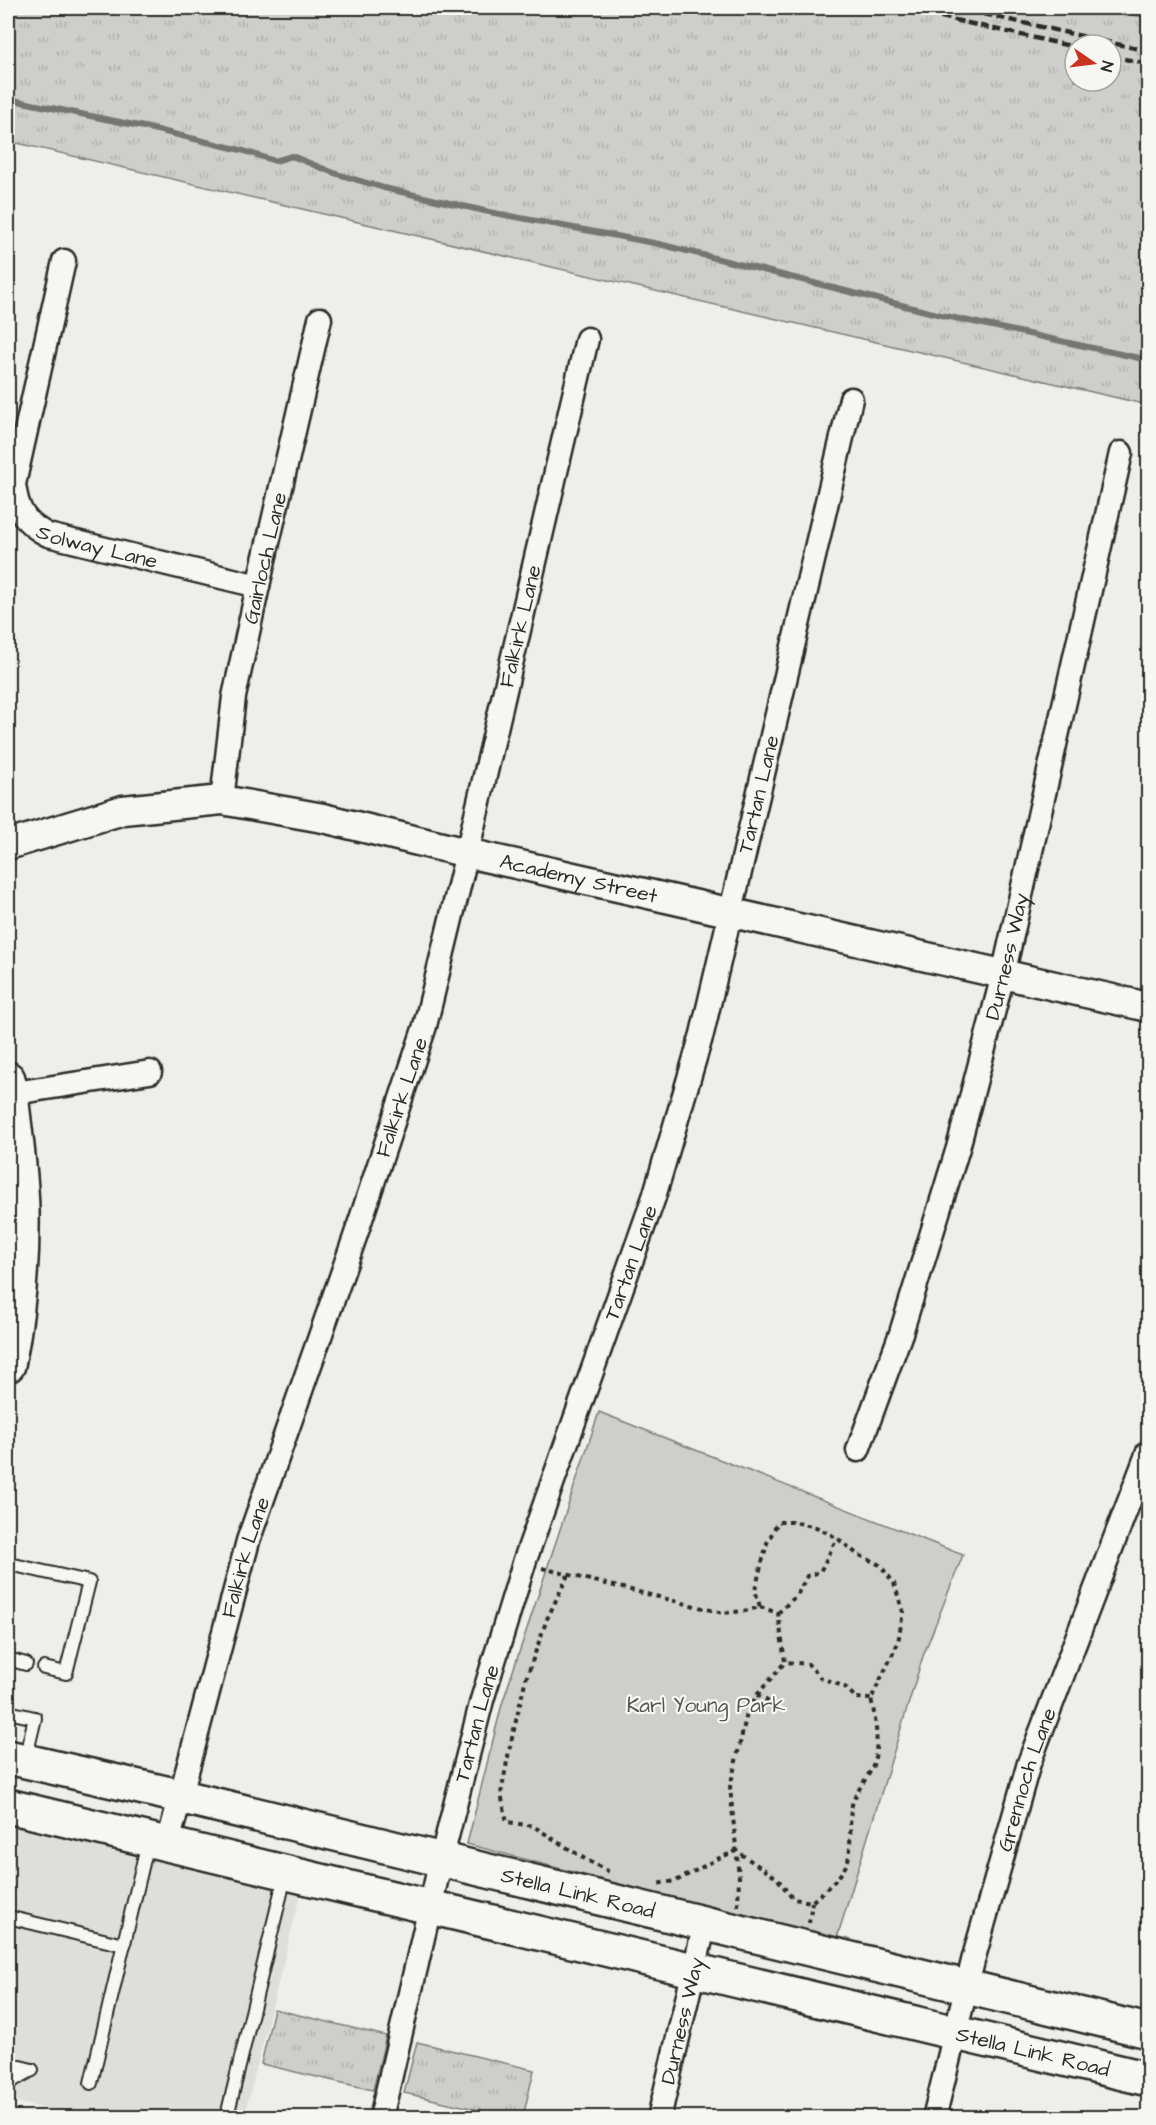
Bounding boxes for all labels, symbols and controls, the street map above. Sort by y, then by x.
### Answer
north arrow [1063,33,1123,93]
text: N [1095,59,1118,74]
street label: Gairloch Lane [236,489,294,627]
street label: Solway Lane [31,517,160,576]
street label: Falkirk Lane [492,562,549,690]
street label: Tartan Lane [731,732,787,856]
street label: Academy Street [497,847,661,911]
street label: Durness Way [978,890,1038,1023]
street label: Falkirk Lane [368,1034,435,1161]
street label: Tartan Lane [597,1201,665,1325]
street label: Falkirk Lane [214,1493,277,1621]
street label: Tartan Lane [447,1661,507,1785]
park label: Karl Young Park [627,1691,785,1722]
street label: Grennoch Lane [991,1704,1064,1855]
street label: Stella Link Road [498,1861,658,1926]
street label: Durness Way [653,1954,713,2087]
street label: Stella Link Road [953,2020,1113,2084]

